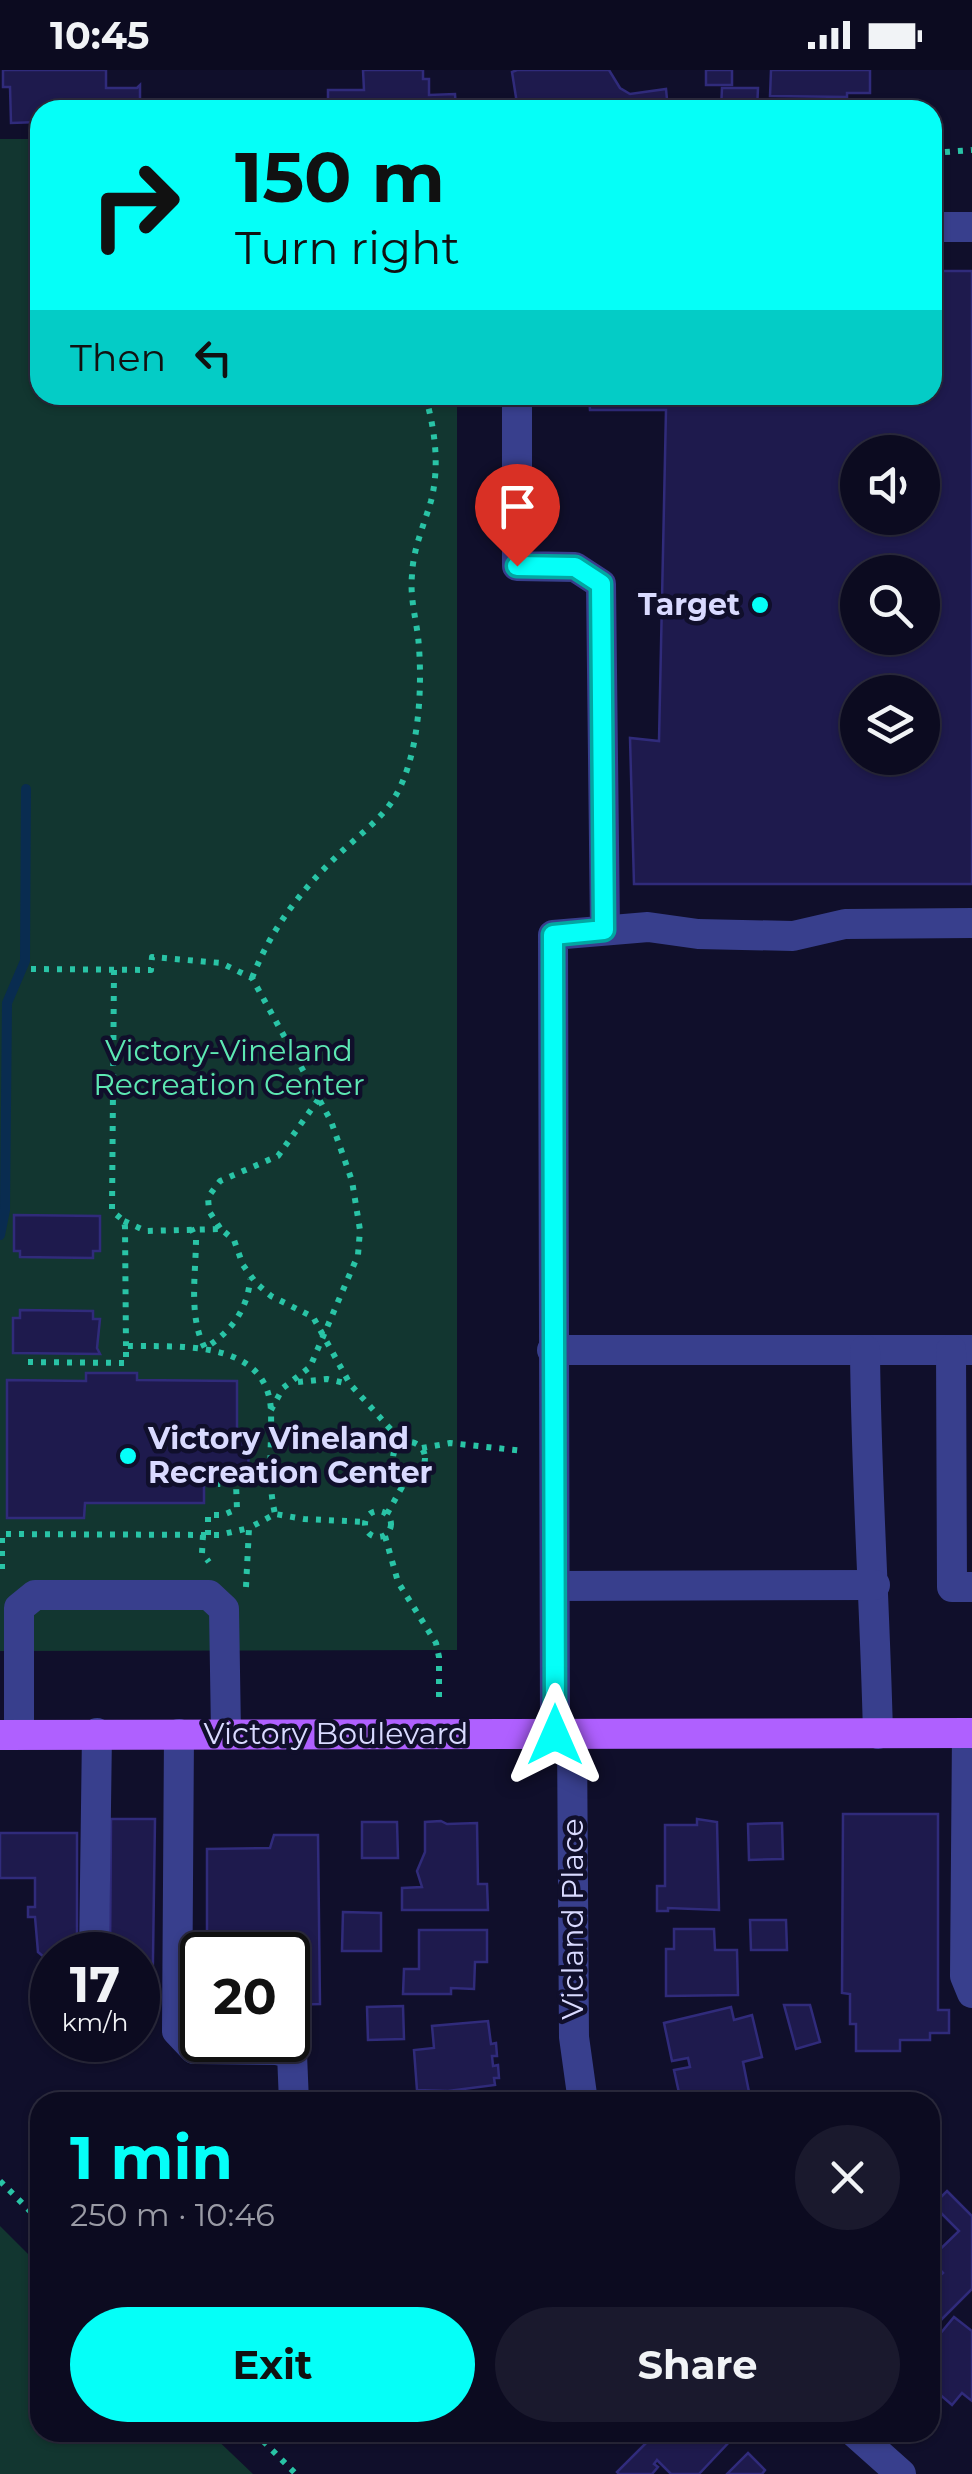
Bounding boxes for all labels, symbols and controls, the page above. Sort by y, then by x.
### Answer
text: 10:45 [50,12,149,59]
text: 150 m [235,134,445,220]
icon: right [70,140,200,270]
text: Turn right [235,220,460,275]
icon: left [186,330,241,385]
text: Then [70,334,166,381]
map controls [840,435,940,775]
button: sound [840,435,940,535]
pin [475,464,560,567]
icon: arrive [490,479,545,534]
button: search [840,555,940,655]
place label: Target [638,586,740,623]
marker: Target [749,594,771,616]
button: layers [840,675,940,775]
park label: Victory-Vineland Recreation Center [93,1032,365,1103]
place label: Victory Vineland Recreation Center [147,1420,433,1491]
marker: Victory Vineland Recreation Center [117,1445,139,1467]
position arrow [503,1683,607,1787]
street label: Victory Boulevard [204,1715,468,1752]
street label: Vicland Place [554,1818,591,2020]
speed limit sign: 20 [180,1932,310,2062]
text: 17 [70,1954,120,2015]
text: km/h [62,2007,128,2037]
text: 1 min [70,2121,233,2194]
button: close [795,2125,900,2230]
text: 250 m · 10:46 [70,2195,275,2234]
button: Exit [70,2307,475,2422]
button: Share [495,2307,900,2422]

